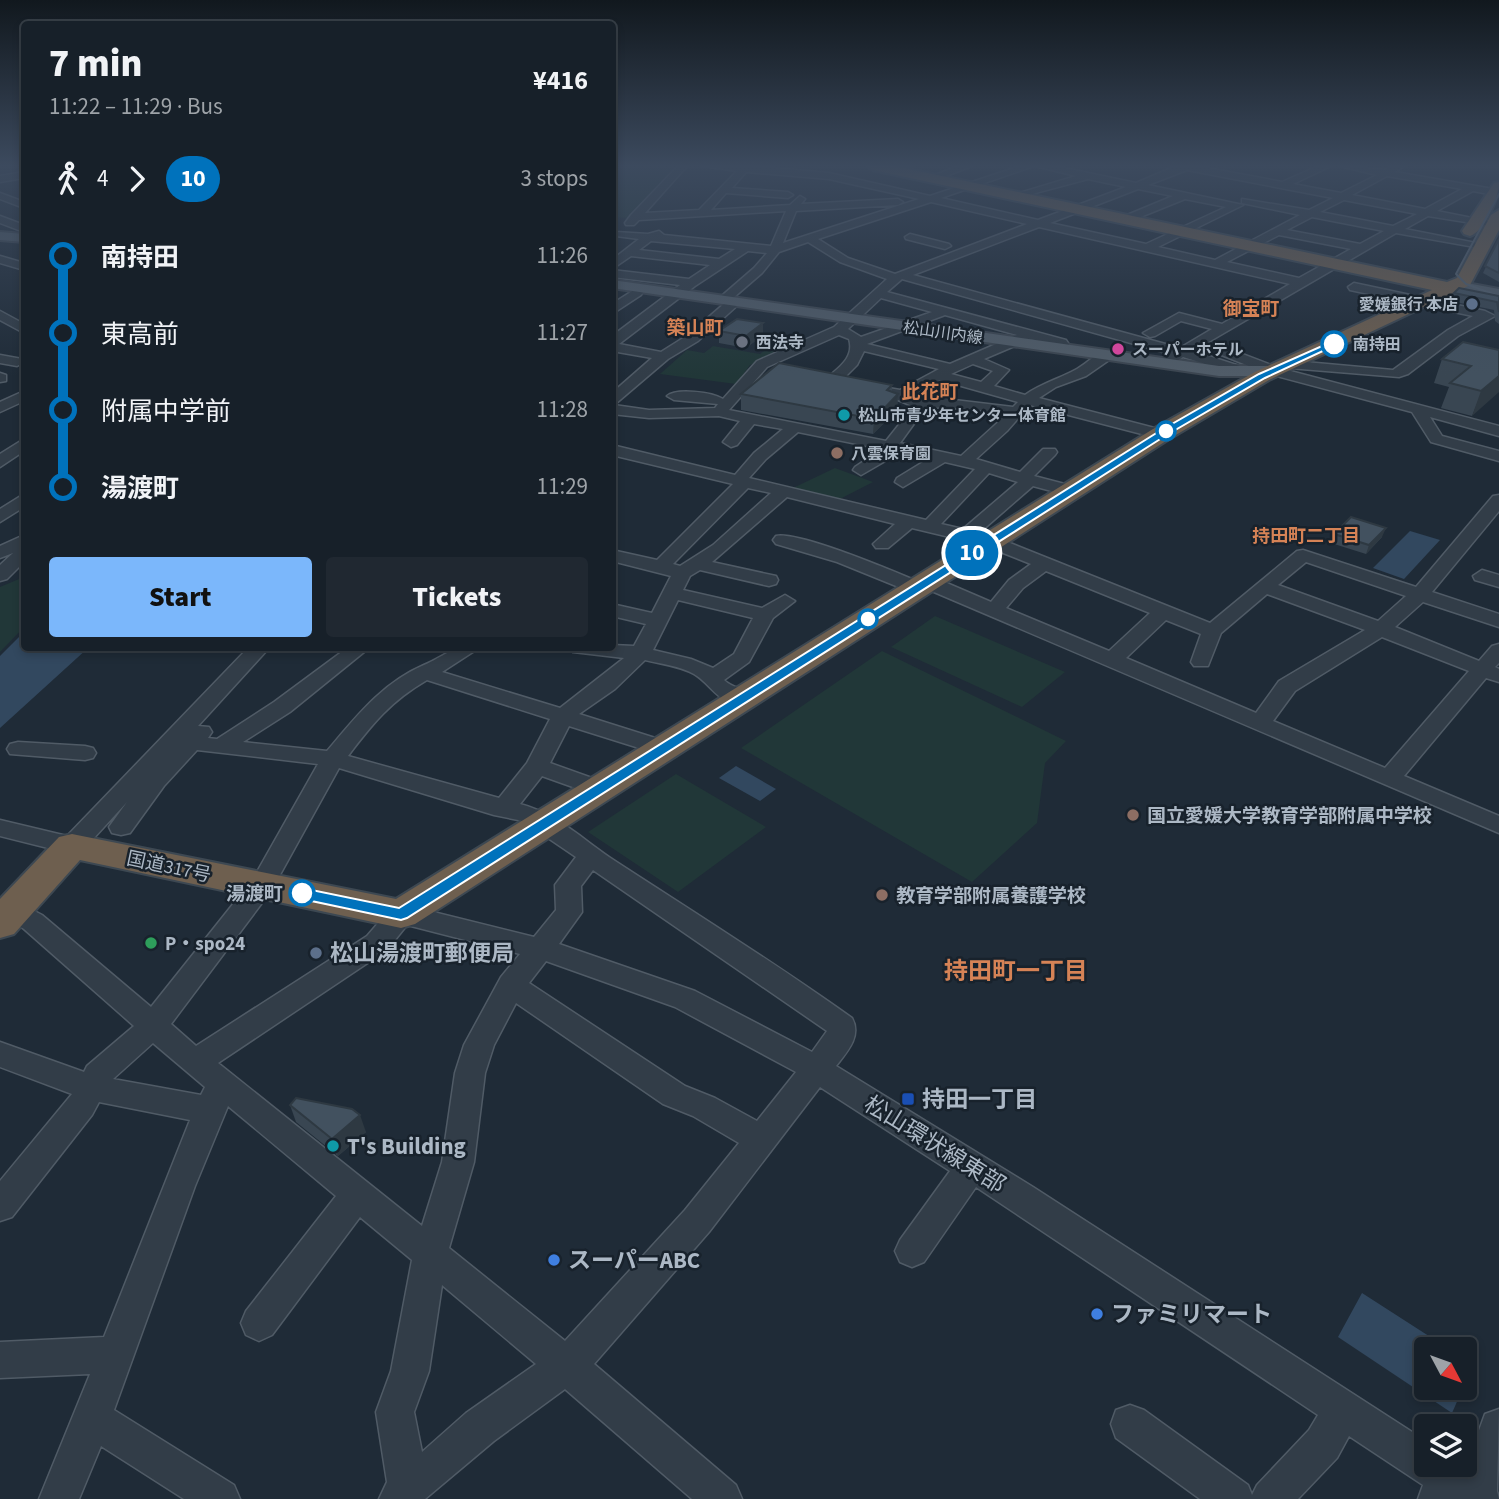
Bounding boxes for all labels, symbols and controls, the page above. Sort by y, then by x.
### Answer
text: 7 min [49,37,142,91]
text: ¥416 [533,62,588,99]
text: 11:22 – 11:29 · Bus [49,90,223,123]
icon: walk [49,160,87,198]
icon: forward [118,160,156,198]
text: 10 [180,161,206,196]
text: 4 [97,162,108,195]
text: 3 stops [521,162,588,195]
text: 南持田 [101,239,179,276]
text: 11:26 [537,239,588,272]
place label: 愛媛銀行 本店 [1359,294,1458,316]
district label: 御宝町 [1222,296,1280,323]
marker: 愛媛銀行 本店 [1464,296,1480,312]
district label: 築山町 [666,315,724,342]
text: 東高前 [101,316,179,353]
text: 11:27 [537,316,588,349]
street label: 松山川内線 [902,317,984,349]
marker: 南持田 [1321,331,1347,357]
place label: 西法寺 [756,332,804,354]
marker: 西法寺 [734,334,750,350]
place label: 南持田 [1353,334,1401,356]
place label: スーパーホテル [1132,339,1244,361]
marker: スーパーホテル [1110,341,1126,357]
district label: 此花町 [901,379,959,406]
text: 附属中学前 [101,393,231,430]
text: 11:28 [537,393,588,426]
place label: 松山市青少年センター体育館 [858,405,1066,427]
marker: 松山市青少年センター体育館 [836,407,852,423]
unlabelled marker [1156,421,1176,441]
place label: 八雲保育園 [851,443,931,465]
marker: 八雲保育園 [829,445,845,461]
text: 湯渡町 [101,470,179,507]
text: 11:29 [537,470,588,503]
district label: 持田町二丁目 [1252,524,1360,549]
line badge: 10 [940,530,1004,576]
text: 10 [959,535,985,570]
button: Start [49,557,312,637]
button: Tickets [326,557,588,637]
unlabelled marker [858,609,878,629]
place label: 国立愛媛大学教育学部附属中学校 [1147,803,1432,830]
marker: 国立愛媛大学教育学部附属中学校 [1125,807,1141,823]
street label: 国道317号 [124,845,213,890]
marker: 湯渡町 [289,880,315,906]
place label: 湯渡町 [226,881,283,908]
place label: 教育学部附属養護学校 [896,883,1086,910]
marker: 教育学部附属養護学校 [874,887,890,903]
place label: P・spo24 [165,931,245,958]
marker: P・spo24 [143,935,159,951]
place label: 松山湯渡町郵便局 [330,937,514,970]
marker: 松山湯渡町郵便局 [308,945,324,961]
district label: 持田町一丁目 [944,954,1088,989]
place label: 持田一丁目 [922,1083,1037,1116]
street label: 松山環状線東部 [858,1088,1012,1201]
marker: 持田一丁目 [900,1091,916,1107]
place label: T's Building [347,1130,466,1163]
marker: T's Building [325,1138,341,1154]
place label: スーパーABC [568,1244,700,1277]
marker: スーパーABC [546,1252,562,1268]
place label: ファミリマート [1111,1298,1272,1331]
marker: ファミリマート [1089,1306,1105,1322]
north arrow [1414,1337,1477,1400]
map controls [1414,1337,1477,1477]
button: layers [1414,1414,1477,1477]

